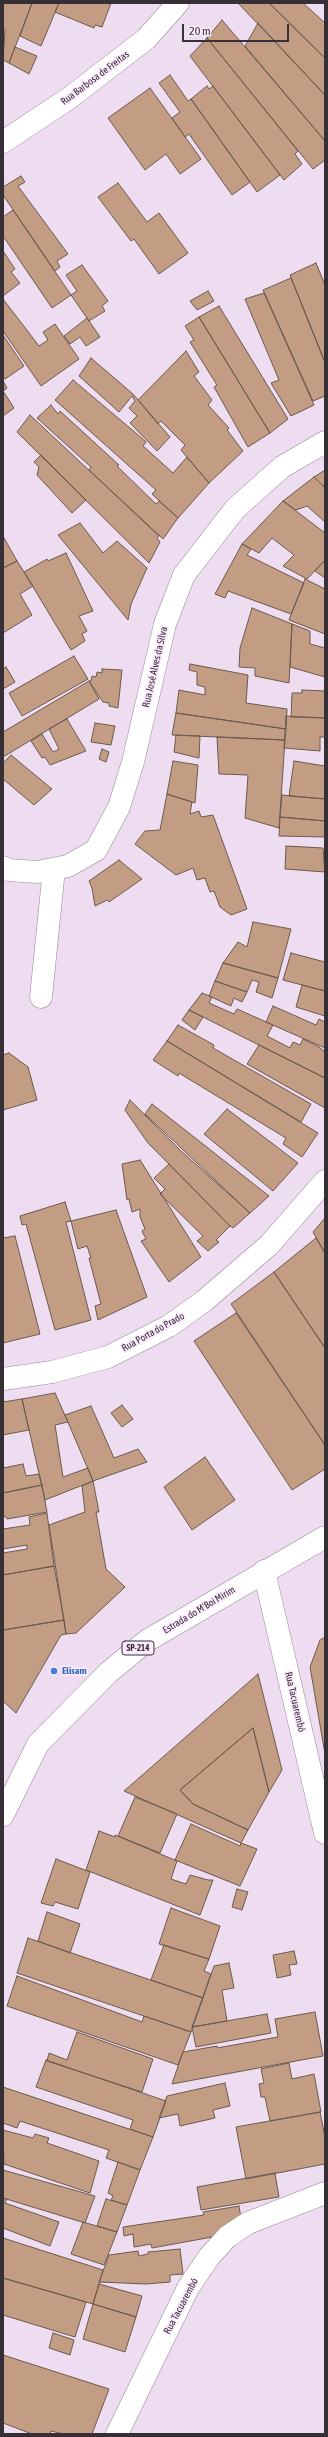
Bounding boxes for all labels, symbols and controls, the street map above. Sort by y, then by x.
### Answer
scale bar [184,16,291,42]
text: 20 m [189,24,211,38]
street label: Rua Barbosa de Freitas [58,48,132,108]
street label: Rua José Alves da Silva [140,625,170,709]
street label: Rua Porta do Prado [120,1310,186,1354]
street label: Estrada do M'Boi Mirim [161,1584,237,1636]
road number: SP-214 [122,1641,154,1655]
place label: Elisam [62,1665,87,1677]
marker: Elisam [49,1666,59,1676]
street label: Rua Tacuarembó [282,1671,308,1733]
street label: Rua Tacuarembó [161,2276,201,2336]

